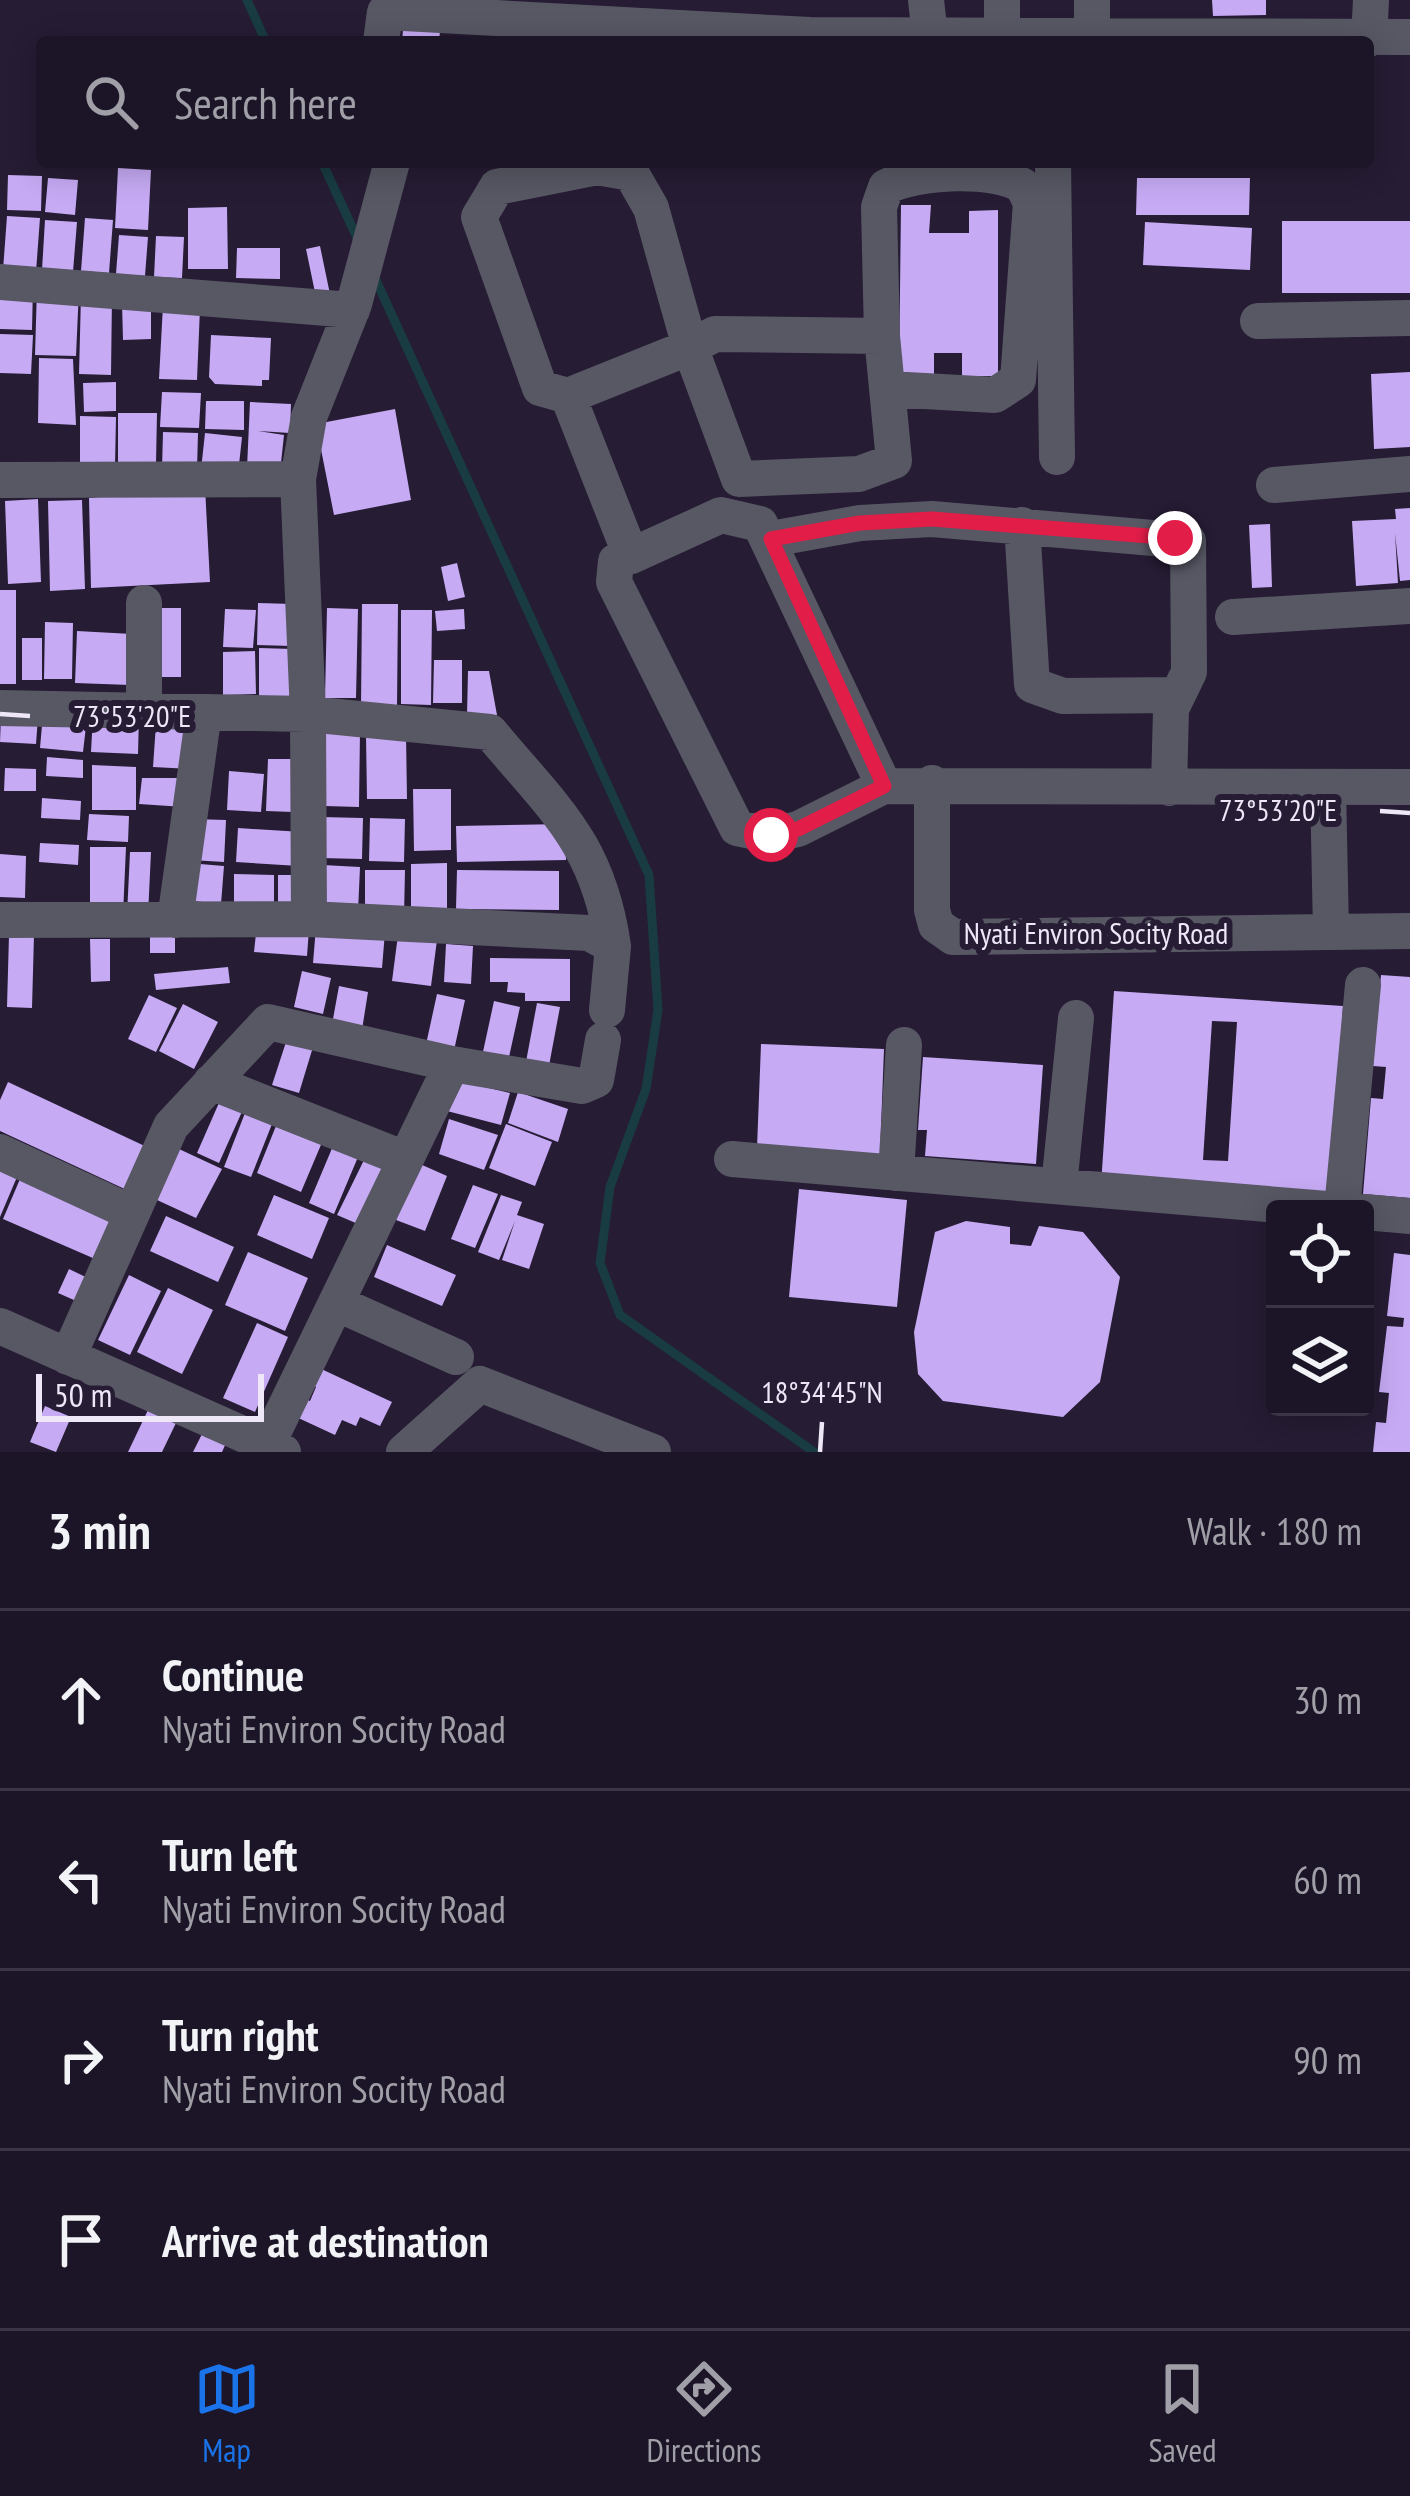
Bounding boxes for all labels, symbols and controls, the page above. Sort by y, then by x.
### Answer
search box [36,36,1374,168]
icon: search [78,69,144,135]
text: Search here [174,73,357,131]
route end [1148,511,1202,565]
text: 73°53'20"E [73,696,191,735]
text: 73°53'20"E [1219,790,1337,829]
route start [744,808,798,862]
street label: Nyati Environ Socity Road [964,913,1228,952]
map controls [1266,1200,1374,1416]
button: locate [1266,1200,1374,1308]
button: layers [1266,1308,1374,1416]
scale bar [36,1368,264,1421]
text: 18°34'45"N [761,1372,883,1411]
text: 50 m [54,1373,112,1416]
text: 3 min [48,1497,151,1563]
text: Walk · 180 m [1187,1505,1362,1556]
text: Continue [162,1645,304,1703]
icon: ahead [48,1667,114,1733]
text: 30 m [1293,1674,1362,1725]
text: Nyati Environ Socity Road [162,1703,506,1754]
text: Turn left [162,1825,297,1883]
icon: left [48,1847,114,1913]
text: 60 m [1293,1854,1362,1905]
text: Nyati Environ Socity Road [162,1883,506,1934]
text: Turn right [162,2005,319,2063]
icon: right [48,2027,114,2093]
text: 90 m [1293,2034,1362,2085]
text: Nyati Environ Socity Road [162,2063,506,2114]
icon: arrive [48,2207,114,2273]
text: Arrive at destination [162,2211,489,2269]
tab: Map [194,2356,260,2471]
tab: Directions [647,2356,761,2471]
tab: Saved [1148,2356,1216,2471]

